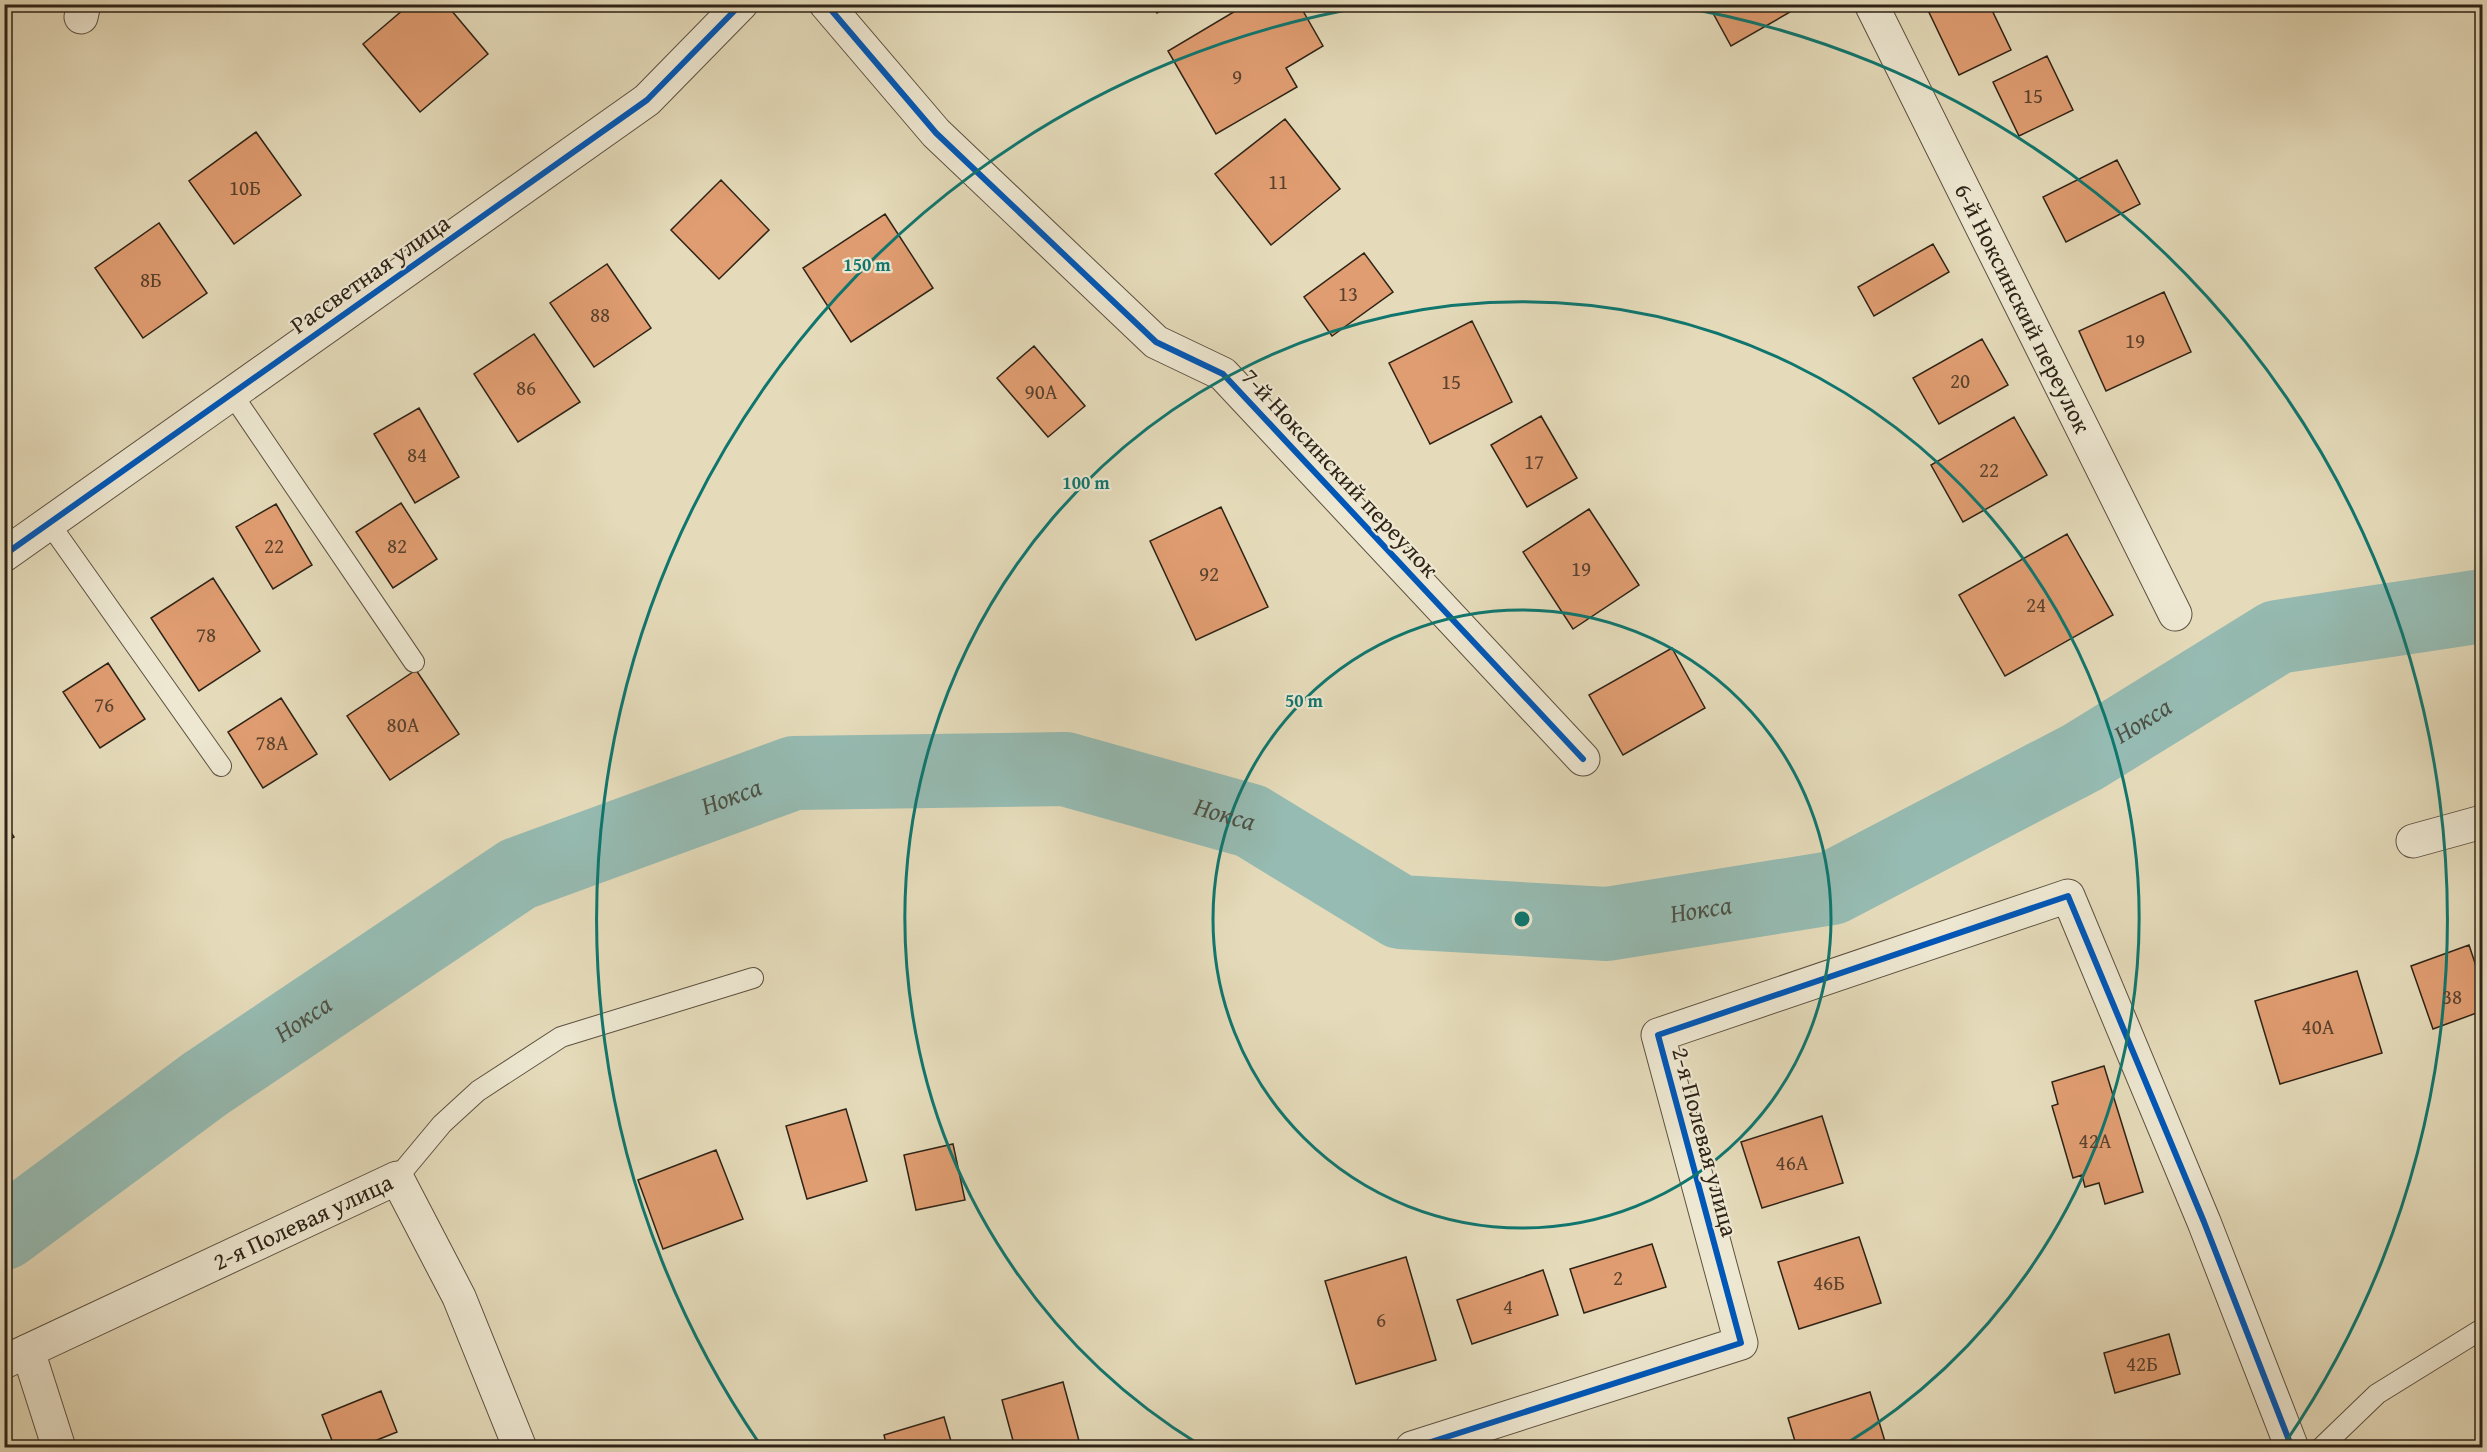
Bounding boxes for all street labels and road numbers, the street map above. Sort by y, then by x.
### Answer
street label: 6-й Ноксинский переулок [1946,177,2100,439]
street label: Рассветная улица [283,205,457,342]
street label: 7-й Ноксинский переулок [1234,360,1447,586]
street label: 2-я Полевая улица [1663,1043,1748,1241]
street label: 2-я Полевая улица [207,1164,399,1279]

